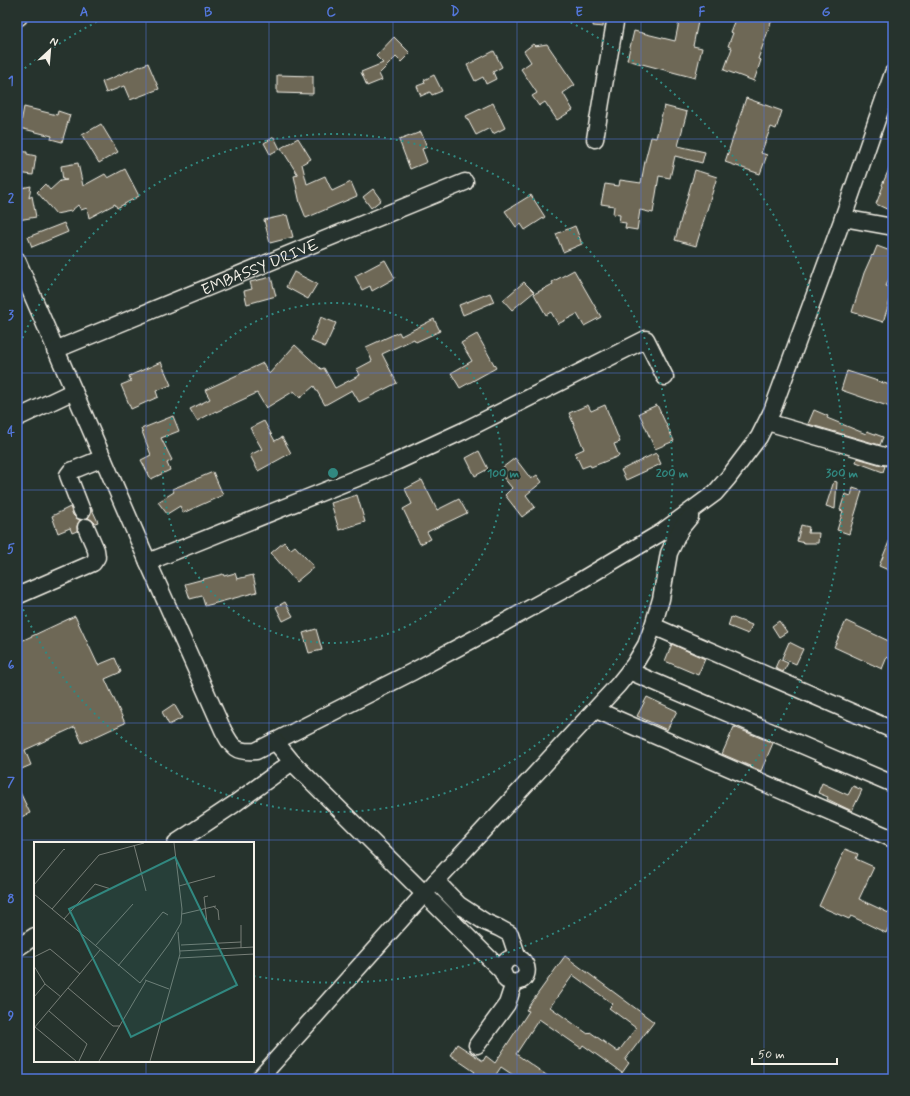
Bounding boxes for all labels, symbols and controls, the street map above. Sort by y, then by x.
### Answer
text: A [80,4,88,21]
text: B [204,4,213,21]
text: C [326,4,336,21]
text: D [451,4,460,21]
text: E [575,4,583,21]
text: F [699,4,706,21]
text: G [822,4,831,21]
north arrow [30,30,70,70]
text: N [48,34,60,50]
text: 1 [8,73,14,90]
text: 2 [8,190,15,207]
street label: EMBASSY DRIVE [198,234,322,301]
text: 3 [8,307,14,324]
text: 4 [7,424,15,441]
centre of rings [326,466,340,480]
text: 100 m [487,466,520,482]
text: 200 m [656,466,689,482]
text: 300 m [826,466,859,482]
text: 5 [7,541,15,558]
text: 6 [8,657,15,674]
text: 7 [7,774,15,791]
inset map [34,842,254,1062]
text: 8 [7,891,15,908]
text: 9 [8,1008,15,1025]
scale bar [752,1040,837,1066]
text: 50 m [758,1047,785,1063]

